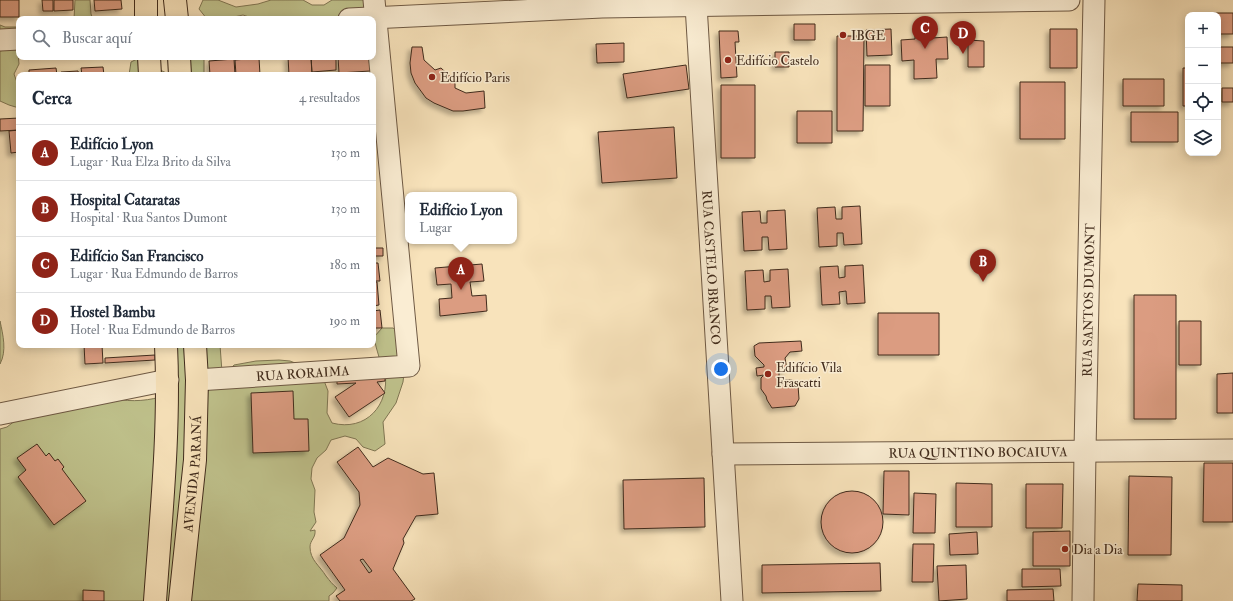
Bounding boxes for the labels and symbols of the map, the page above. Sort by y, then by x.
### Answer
pin: C [912,16,938,49]
pin: D [950,21,976,54]
place label: IBGE [851,28,885,44]
marker: IBGE [838,30,848,40]
place label: Edifício Castelo [736,53,819,69]
marker: Edifício Castelo [723,55,733,65]
place label: Edifício Paris [440,70,510,86]
marker: Edifício Paris [427,72,437,82]
street label: RUA CASTELO BRANCO [698,190,724,345]
street label: RUA SANTOS DUMONT [1079,223,1099,377]
pin: B [970,249,996,282]
pin: A [448,257,474,290]
your location [711,359,731,379]
place label: Edifício Vila Frascatti [776,360,842,391]
street label: RUA RORAIMA [256,363,351,385]
marker: Edifício Vila Frascatti [763,369,773,379]
street label: AVENIDA PARANÁ [180,414,205,534]
street label: RUA QUINTINO BOCAIUVA [889,444,1068,462]
place label: Dia a Dia [1073,542,1123,558]
marker: Dia a Dia [1060,544,1070,554]

